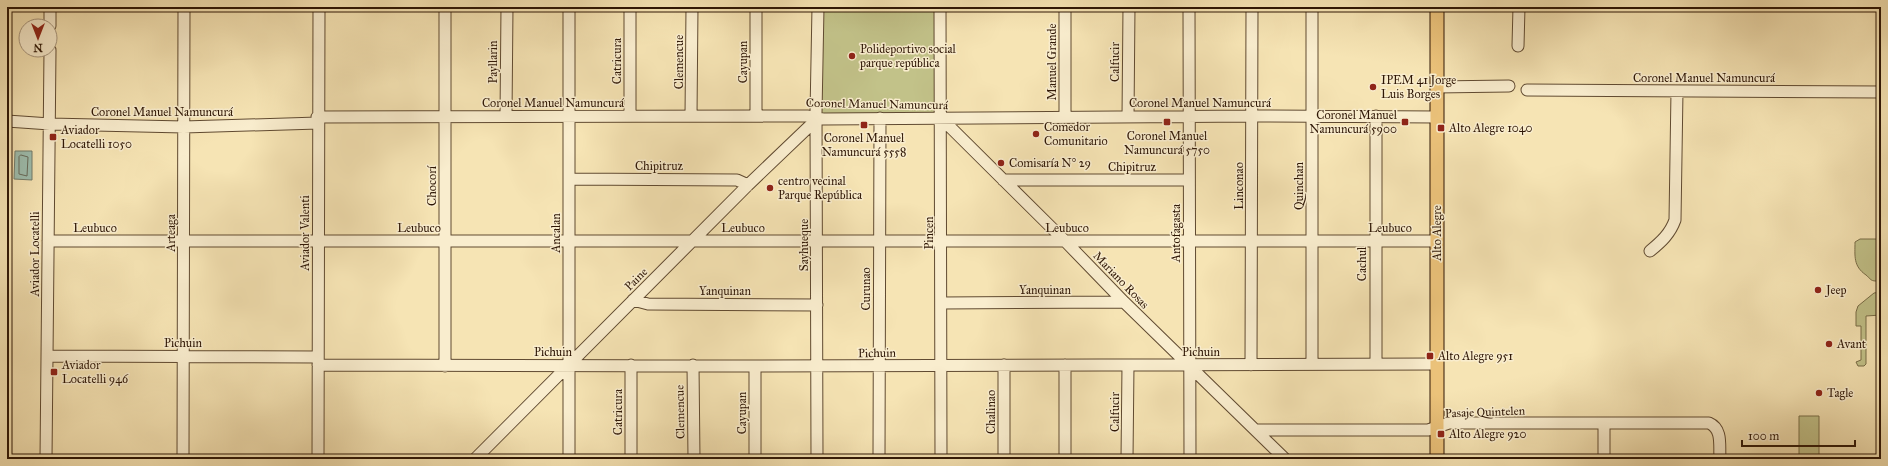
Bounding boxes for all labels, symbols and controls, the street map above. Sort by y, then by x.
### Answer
north arrow [18,18,58,58]
street label: Manuel Grande [1045,24,1059,100]
street label: Clemencue [672,35,686,89]
street label: Catricura [610,37,624,84]
street label: Payllarin [486,40,500,84]
street label: Cayupan [736,40,750,83]
text: N [33,41,43,54]
place label: Polideportivo social parque república [859,42,957,71]
street label: Calfucir [1108,42,1122,82]
marker: Polideportivo social parque república [847,51,857,61]
street label: Coronel Manuel Namuncurá [1633,71,1776,85]
place label: IPEM 41 Jorge Luis Borges [1381,73,1456,102]
marker: IPEM 41 Jorge Luis Borges [1368,82,1378,92]
street label: Coronel Manuel Namuncurá [482,96,625,110]
street label: Coronel Manuel Namuncurá [806,96,949,112]
street label: Coronel Manuel Namuncurá [1129,96,1272,110]
street label: Coronel Manuel Namuncurá [91,105,234,119]
place label: Coronel Manuel Namuncurá 5900 [1310,108,1398,136]
marker: Coronel Manuel Namuncurá 5750 [1162,117,1172,127]
marker: Coronel Manuel Namuncurá 5900 [1400,117,1410,127]
marker: Coronel Manuel Namuncurá 5558 [859,120,869,130]
place label: Comedor Comunitario [1044,120,1108,148]
place label: Alto Alegre 1040 [1448,121,1532,136]
place label: Aviador Locatelli 1050 [60,123,132,151]
marker: Alto Alegre 1040 [1436,123,1446,133]
marker: Comedor Comunitario [1031,129,1041,139]
place label: Coronel Manuel Namuncurá 5750 [1124,129,1210,157]
place label: Coronel Manuel Namuncurá 5558 [822,131,906,159]
marker: Aviador Locatelli 1050 [48,132,58,142]
place label: Comisaría N° 29 [1009,156,1091,170]
marker: Comisaría N° 29 [996,158,1006,168]
street label: Chipitruz [635,159,684,173]
street label: Chipitruz [1108,160,1157,174]
street label: Linconao [1232,162,1246,210]
street label: Quinchan [1292,162,1306,210]
street label: Chocorí [425,165,439,206]
place label: centro vecinal Parque República [778,174,863,203]
marker: centro vecinal Parque República [765,183,775,193]
street label: Aviador Valenti [298,194,312,272]
street label: Antofagasta [1169,203,1184,263]
street label: Alto Alegre [1430,205,1445,262]
street label: Aviador Locatelli [28,211,42,298]
street label: Arteaga [164,213,179,253]
street label: Ancalan [549,213,563,254]
street label: Pincen [922,216,936,250]
street label: Sayhueque [797,219,812,271]
street label: Leubuco [73,221,117,235]
street label: Leubuco [397,221,441,235]
street label: Leubuco [721,221,765,235]
street label: Leubuco [1045,221,1089,235]
street label: Leubuco [1368,221,1412,235]
street label: Cachul [1355,246,1369,281]
street label: Mariano Rosas [1090,249,1152,311]
street label: Paine [622,265,650,293]
street label: Curunao [859,267,873,311]
street label: Yanquinan [1019,283,1071,298]
place label: Jeep [1824,283,1847,298]
street label: Yanquinan [699,284,751,299]
marker: Jeep [1813,285,1823,295]
street label: Pichuin [164,336,202,350]
place label: Avant [1836,337,1867,351]
marker: Avant [1824,339,1834,349]
street label: Pichuin [534,345,572,359]
street label: Pichuin [1182,345,1220,359]
street label: Pichuin [858,346,897,360]
place label: Alto Alegre 951 [1437,349,1513,364]
marker: Alto Alegre 951 [1425,351,1435,361]
place label: Aviador Locatelli 946 [61,358,129,386]
marker: Aviador Locatelli 946 [49,367,59,377]
street label: Clemencue [673,385,687,439]
place label: Tagle [1827,386,1853,401]
street label: Catricura [611,388,625,435]
marker: Tagle [1814,388,1824,398]
street label: Chalinao [984,390,998,434]
street label: Cayupan [735,391,749,434]
street label: Calfucir [1108,392,1122,432]
street label: Pasaje Quintelen [1445,404,1526,420]
scale bar [1742,422,1855,448]
place label: Alto Alegre 920 [1448,427,1526,442]
marker: Alto Alegre 920 [1436,429,1446,439]
text: 100 m [1748,429,1779,443]

